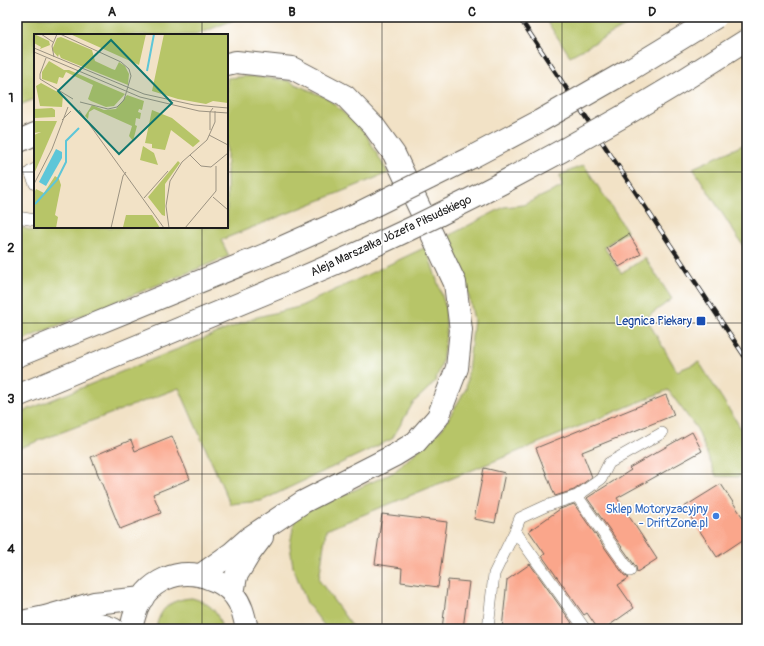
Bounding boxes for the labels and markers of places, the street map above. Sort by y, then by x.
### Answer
place label: Legnica Piekary [615,314,692,329]
marker: Legnica Piekary [695,315,707,327]
place label: Sklep Motoryzacyjny - DriftZone.pl [606,502,708,531]
marker: Sklep Motoryzacyjny - DriftZone.pl [711,511,721,521]

